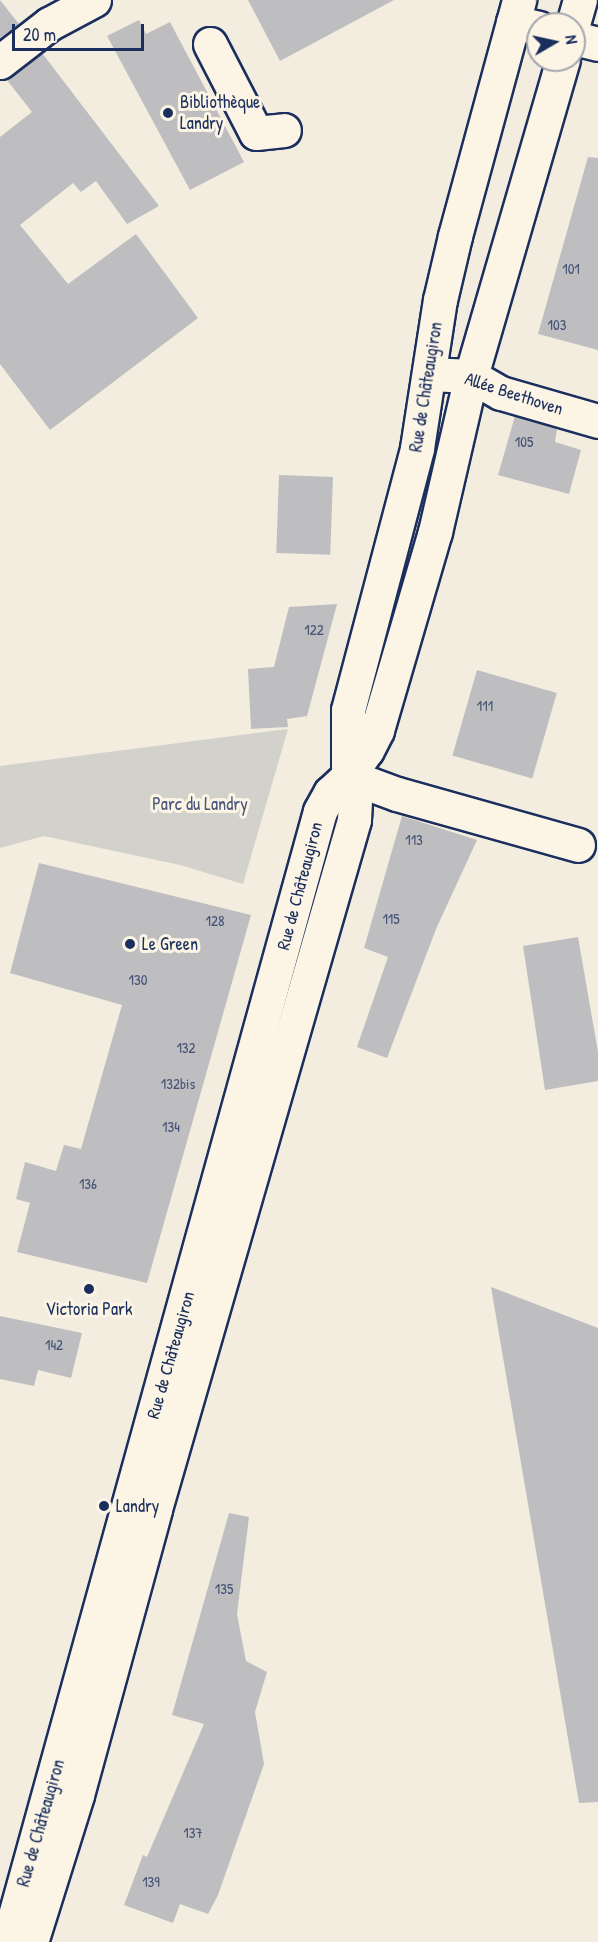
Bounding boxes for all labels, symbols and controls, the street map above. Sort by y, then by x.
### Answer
scale bar [15,12,147,50]
north arrow [526,12,586,72]
text: 20 m [23,22,56,47]
text: N [560,34,583,45]
place label: Bibliothèque Landry [180,92,260,134]
marker: Bibliothèque Landry [161,106,175,120]
house number: 101 [562,260,580,278]
house number: 103 [548,316,566,334]
street label: Rue de Châteaugiron [405,320,447,454]
street label: Allée Beethoven [462,368,566,420]
house number: 105 [515,433,533,451]
house number: 122 [304,621,324,639]
house number: 111 [477,697,493,715]
park label: Parc du Landry [152,793,248,815]
street label: Rue de Châteaugiron [273,820,327,952]
house number: 113 [405,831,423,849]
house number: 115 [382,910,400,928]
house number: 128 [206,912,224,930]
place label: Le Green [142,933,198,955]
marker: Le Green [123,937,137,951]
house number: 130 [129,971,147,989]
house number: 132 [176,1039,196,1057]
house number: 132bis [161,1075,195,1093]
house number: 134 [162,1118,180,1136]
house number: 136 [79,1175,97,1193]
marker: Victoria Park [82,1282,96,1296]
street label: Rue de Châteaugiron [143,1289,199,1421]
place label: Victoria Park [46,1298,132,1320]
house number: 142 [45,1336,63,1354]
place label: Landry [116,1495,159,1517]
marker: Landry [97,1499,111,1513]
house number: 135 [215,1580,233,1598]
street label: Rue de Châteaugiron [13,1757,69,1889]
house number: 137 [183,1824,203,1842]
house number: 139 [142,1873,160,1891]

